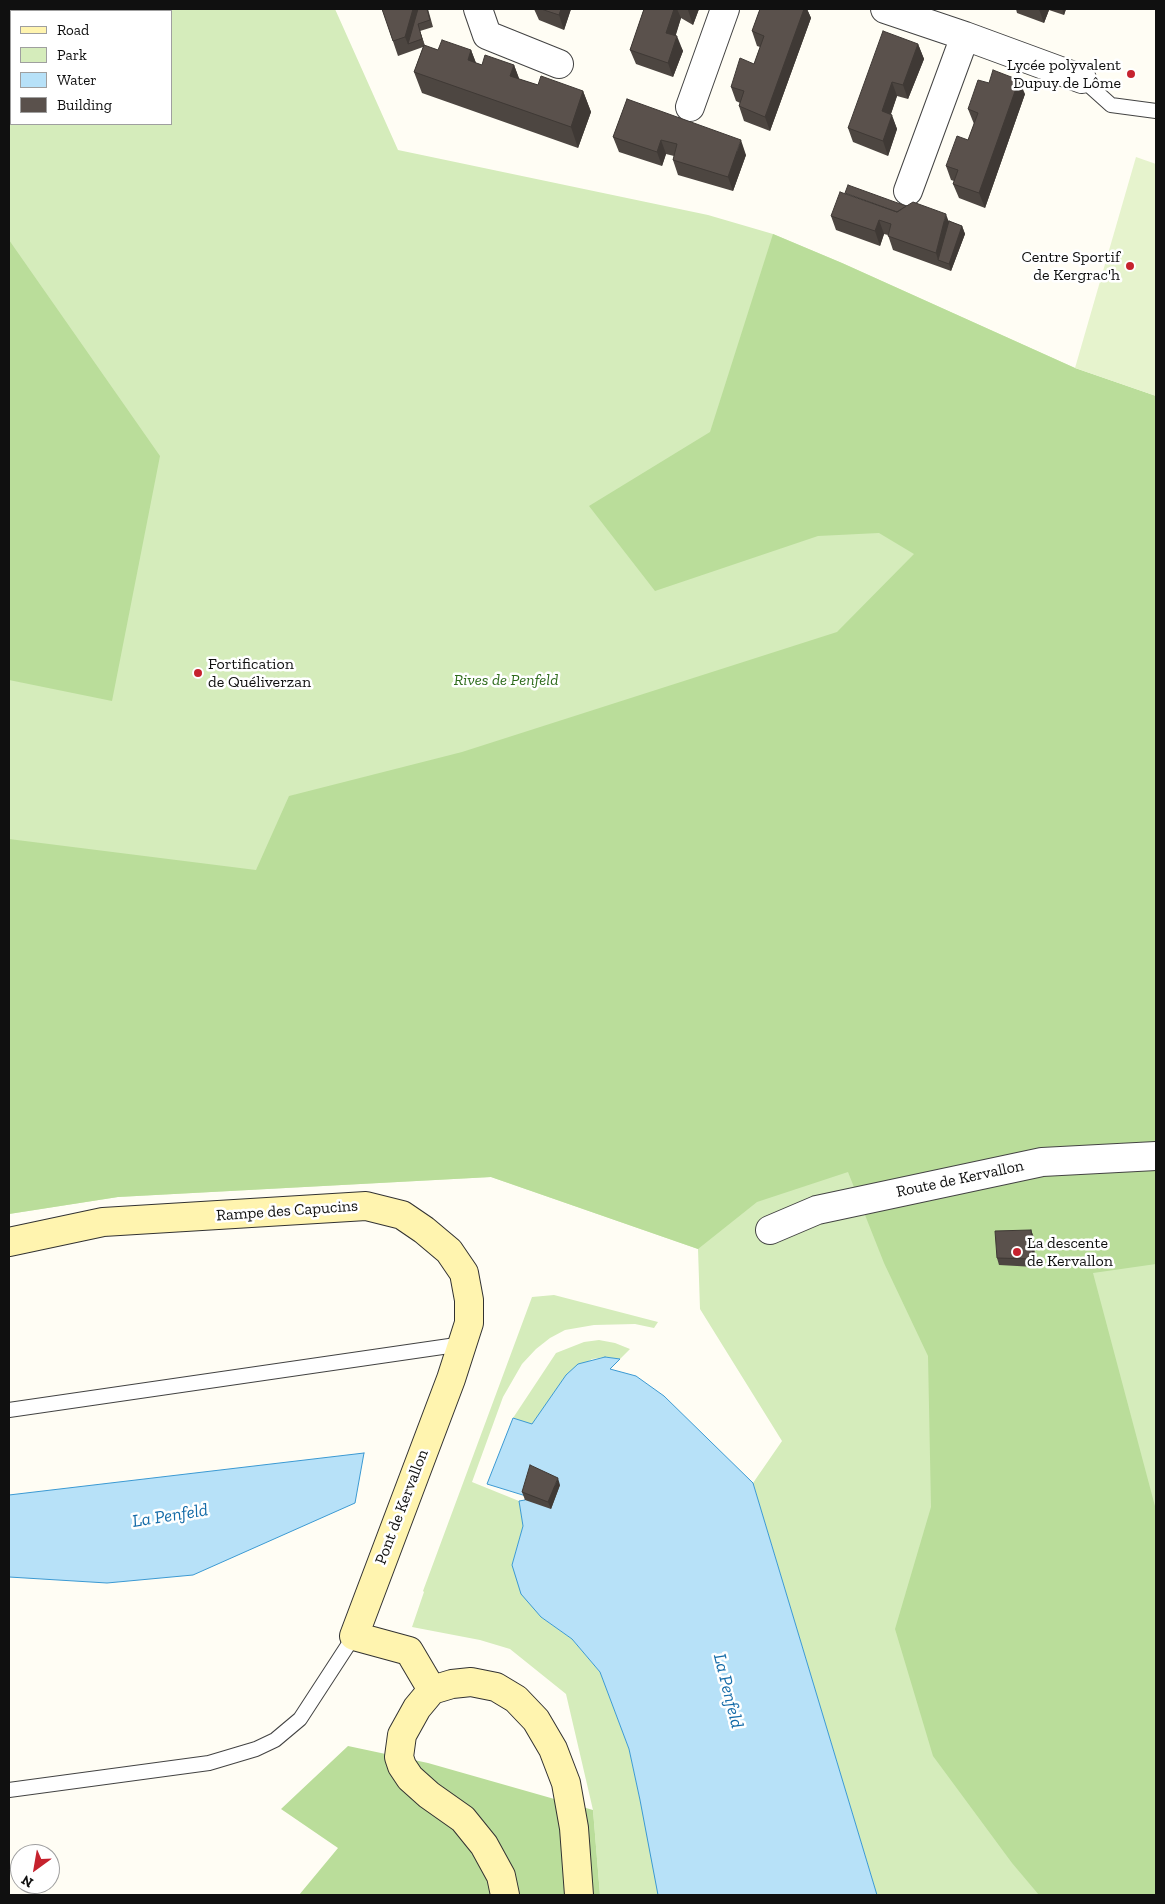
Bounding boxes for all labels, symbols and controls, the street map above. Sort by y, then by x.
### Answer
legend [10,10,172,125]
text: Road [57,21,89,39]
text: Park [57,46,87,64]
place label: Lycée polyvalent Dupuy de Lôme [1007,55,1121,93]
marker: Lycée polyvalent Dupuy de Lôme [1125,68,1137,80]
text: Water [57,71,97,89]
text: Building [57,96,112,114]
place label: Centre Sportif de Kergrac'h [1021,247,1120,285]
marker: Centre Sportif de Kergrac'h [1124,260,1136,272]
place label: Fortification de Quéliverzan [208,654,311,692]
marker: Fortification de Quéliverzan [192,667,204,679]
park label: Rives de Penfeld [454,670,558,690]
street label: Route de Kervallon [895,1156,1025,1202]
street label: Rampe des Capucins [215,1196,359,1226]
place label: La descente de Kervallon [1027,1233,1113,1271]
marker: La descente de Kervallon [1011,1246,1023,1258]
street label: Pont de Kervallon [371,1447,433,1567]
water label: La Penfeld [131,1499,209,1533]
water label: La Penfeld [708,1651,748,1731]
north arrow [10,1844,60,1894]
text: N [18,1871,36,1891]

